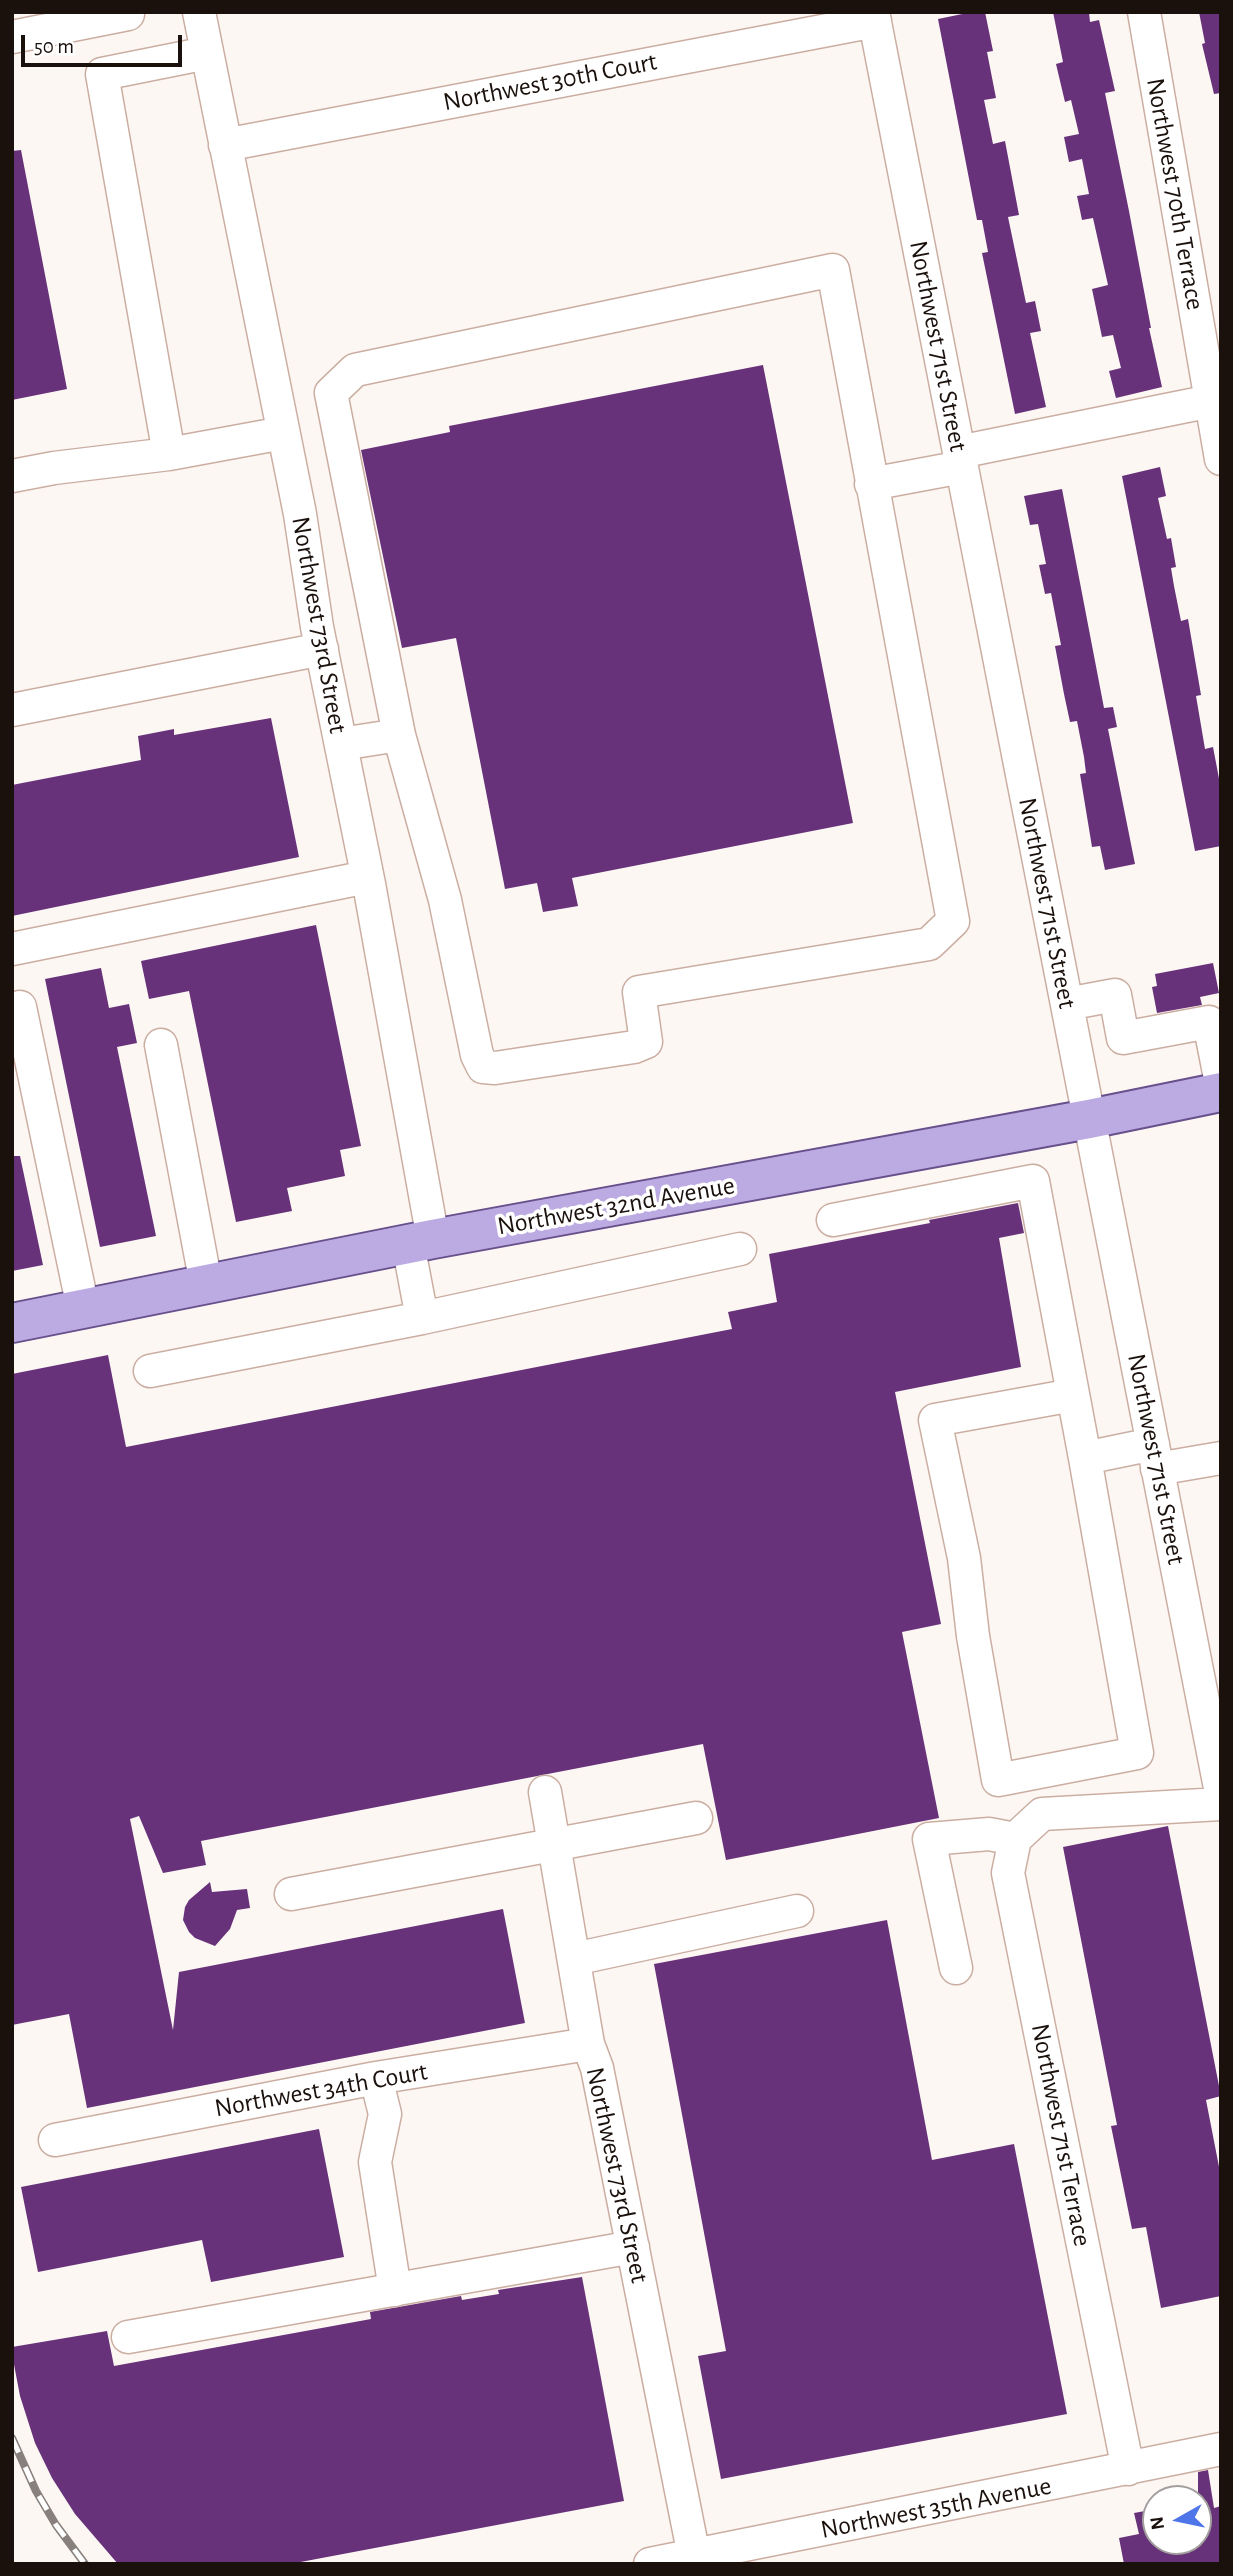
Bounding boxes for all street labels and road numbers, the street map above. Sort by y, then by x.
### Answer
street label: Northwest 30th Court [441,46,659,118]
street label: Northwest 70th Terrace [1139,76,1211,312]
street label: Northwest 71st Street [902,238,974,454]
street label: Northwest 73rd Street [285,514,353,736]
street label: Northwest 71st Street [1011,795,1083,1011]
street label: Northwest 32nd Avenue [495,1170,737,1242]
street label: Northwest 71st Street [1120,1351,1192,1567]
street label: Northwest 71st Terrace [1024,2021,1098,2249]
street label: Northwest 34th Court [212,2056,430,2124]
street label: Northwest 73rd Street [579,2064,655,2286]
street label: Northwest 35th Avenue [818,2470,1054,2546]

